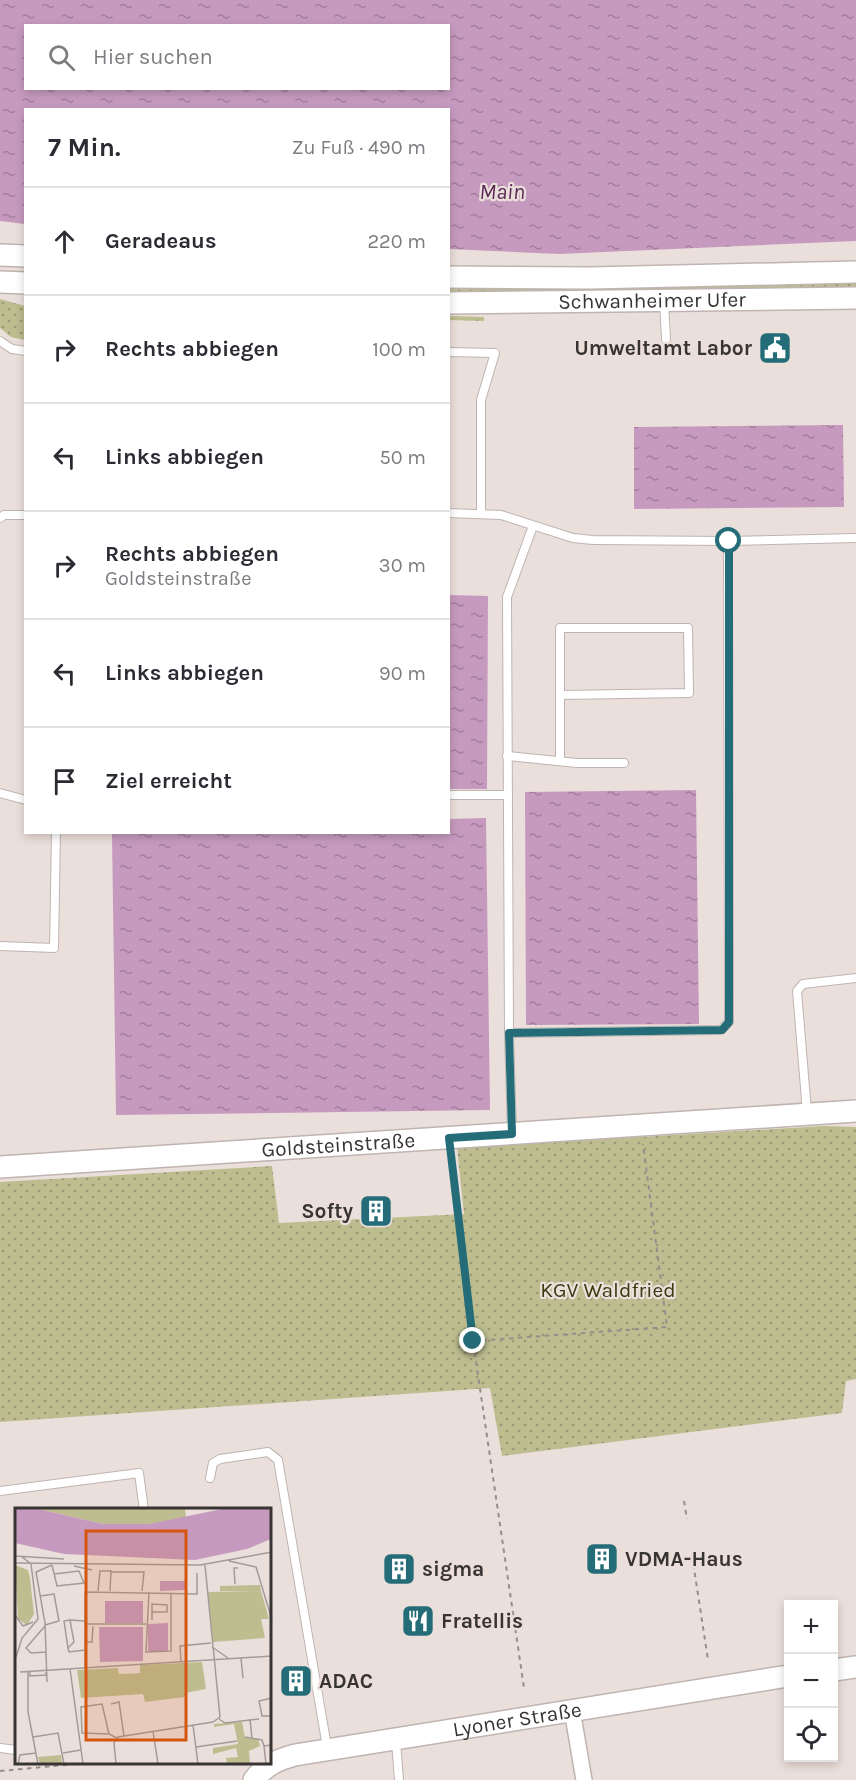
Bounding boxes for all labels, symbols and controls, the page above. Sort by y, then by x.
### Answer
search box [24,24,450,90]
icon: search [45,41,78,74]
text: Hier suchen [93,44,213,70]
text: 7 Min. [48,132,121,163]
text: Zu Fuß · 490 m [292,136,426,159]
water label: Main [479,179,525,205]
icon: ahead [48,225,81,258]
text: Geradeaus [105,228,217,254]
text: 220 m [367,230,426,253]
street label: Schwanheimer Ufer [558,287,746,314]
public building icon: Umweltamt Labor [757,330,793,366]
icon: right [48,333,81,366]
text: Rechts abbiegen [105,336,279,362]
place label: Umweltamt Labor [574,336,753,360]
text: 100 m [372,338,426,361]
icon: left [48,441,81,474]
text: Links abbiegen [105,444,264,470]
text: 50 m [379,446,426,469]
route start [715,527,741,553]
text: Rechts abbiegen [105,541,279,567]
icon: right [48,549,81,582]
text: 30 m [379,554,426,577]
text: Goldsteinstraße [105,567,251,590]
icon: left [48,657,81,690]
text: Links abbiegen [105,660,264,686]
text: 90 m [379,662,426,685]
icon: arrive [48,765,81,798]
text: Ziel erreicht [105,768,232,794]
street label: Goldsteinstraße [261,1128,416,1162]
building icon: Softy [358,1193,394,1229]
place label: Softy [301,1199,353,1223]
park label: KGV Waldfried [540,1278,676,1302]
route end [459,1327,485,1353]
inset map [15,1508,272,1765]
building icon: VDMA-Haus [584,1541,620,1577]
place label: VDMA-Haus [625,1547,743,1571]
building icon: sigma [381,1551,417,1587]
place label: sigma [422,1557,484,1581]
map controls [784,1600,838,1762]
button: + [784,1600,838,1654]
restaurant icon: Fratellis [400,1603,436,1639]
place label: Fratellis [441,1609,523,1633]
button: − [784,1654,838,1708]
building icon: ADAC [278,1663,314,1699]
place label: ADAC [319,1669,373,1693]
street label: Lyoner Straße [451,1697,583,1742]
button: locate [784,1708,838,1762]

